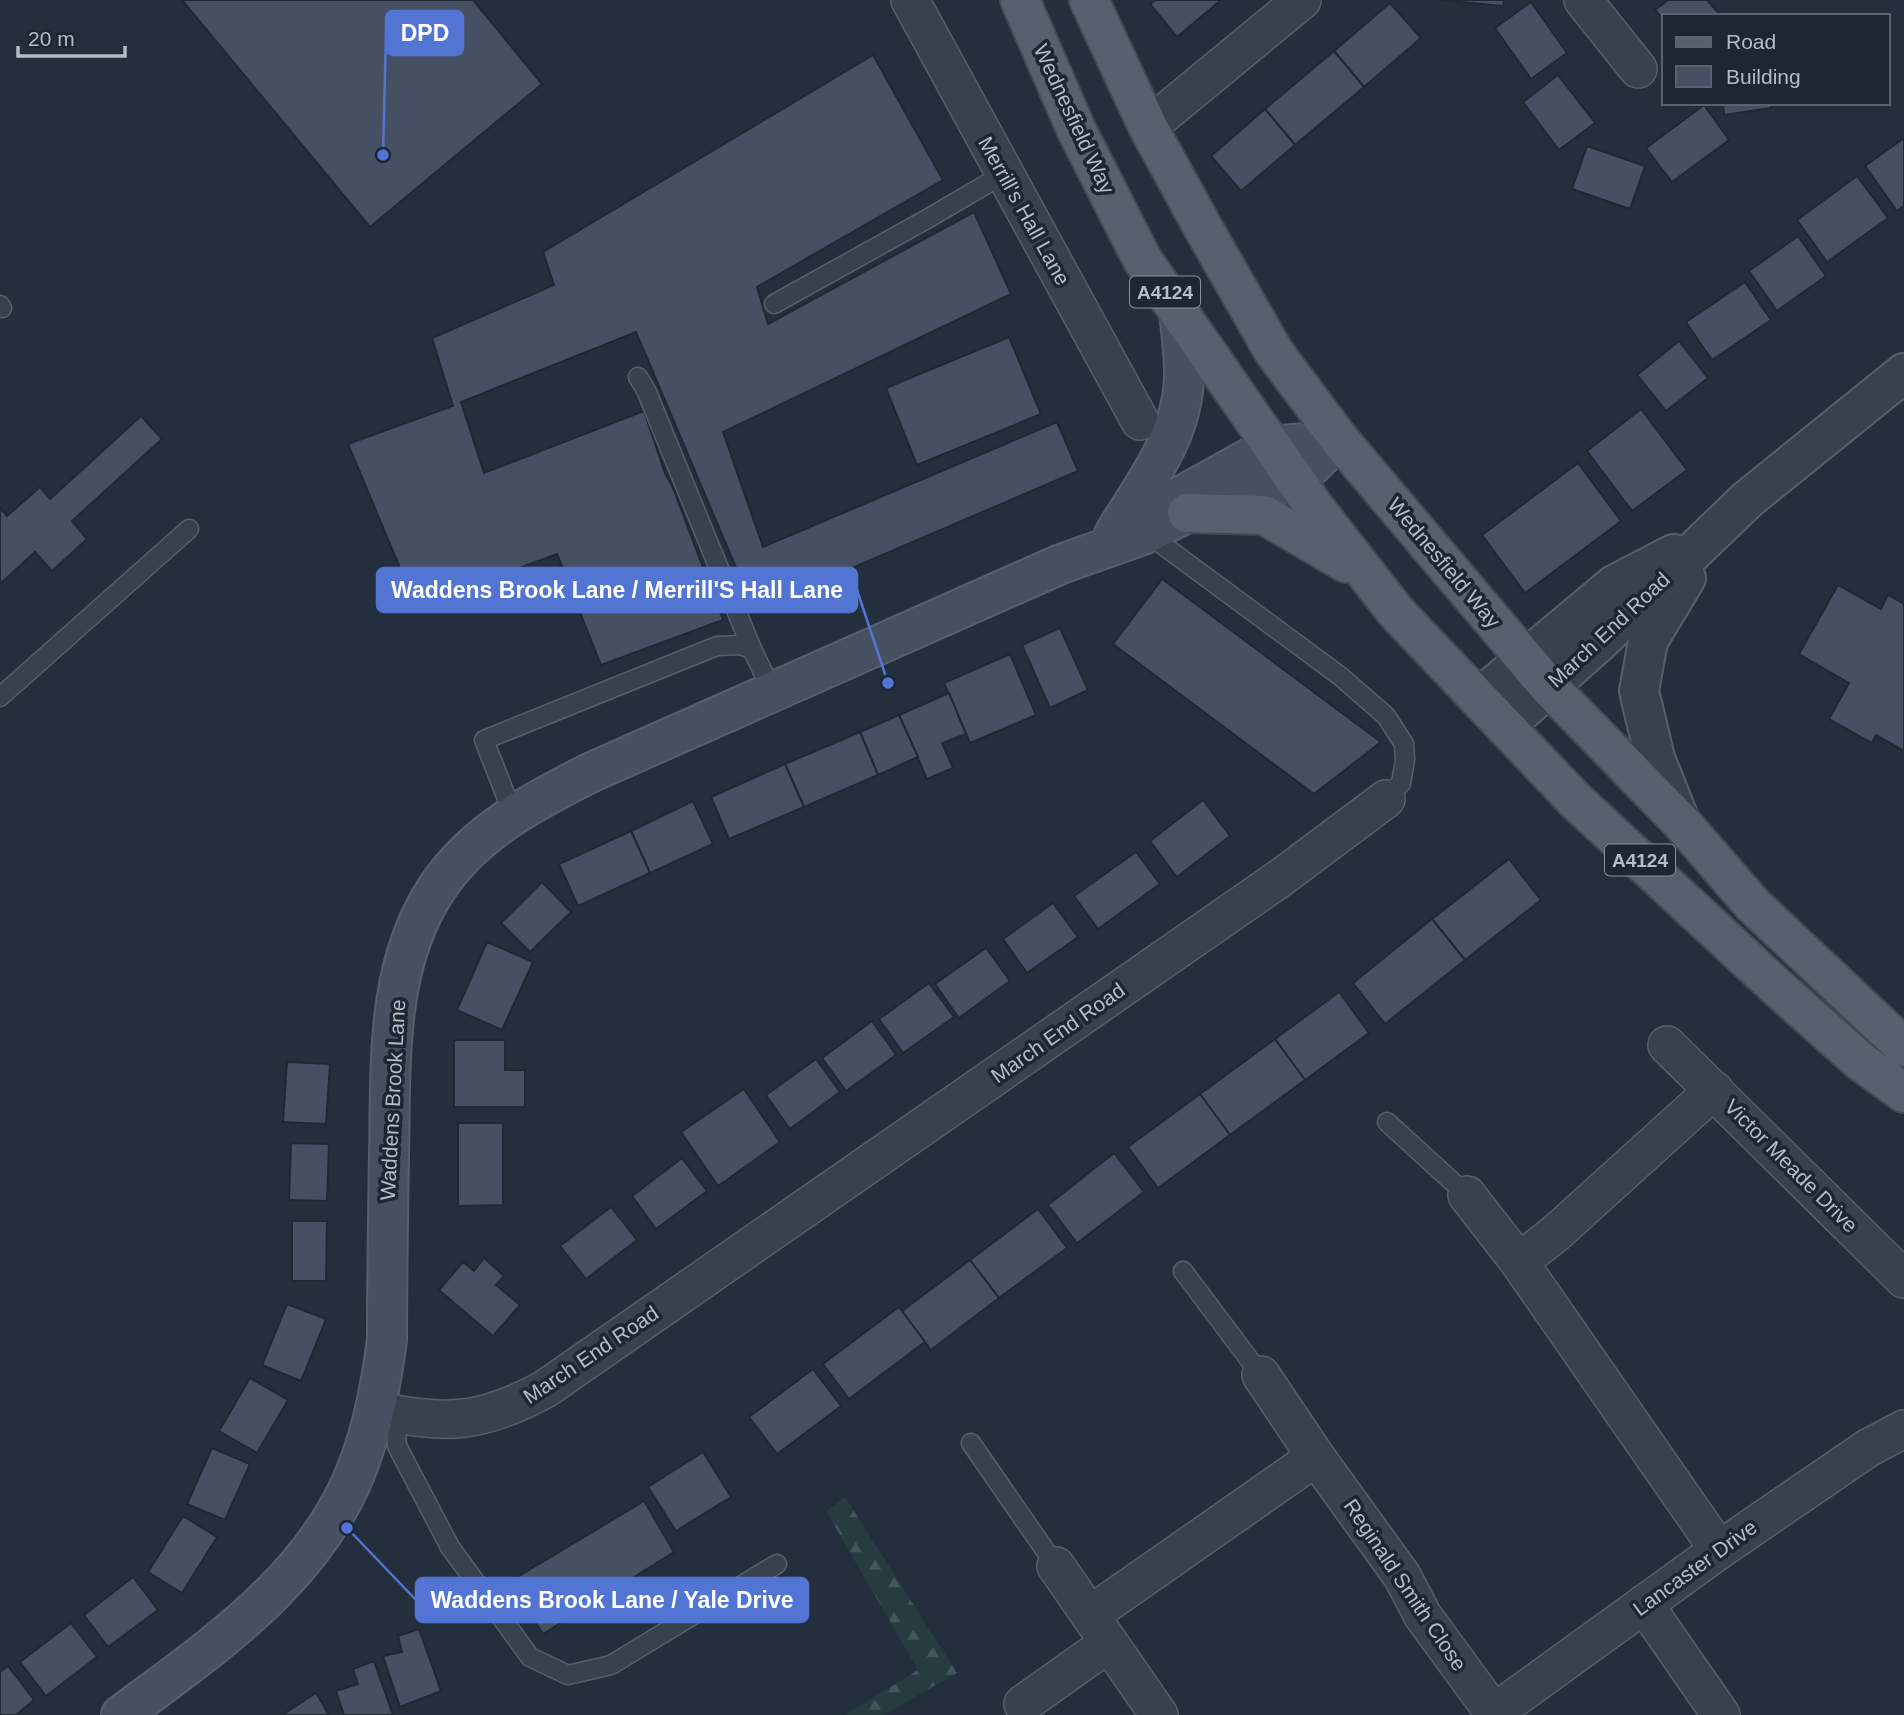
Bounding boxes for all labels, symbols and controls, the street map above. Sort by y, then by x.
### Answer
callout: DPD [386,11,463,55]
scale bar [18,14,124,58]
legend [1662,14,1890,105]
text: DPD [401,20,449,46]
text: 20 m [28,27,75,50]
text: Road [1726,30,1776,53]
street label: Wednesfield Way [1030,40,1119,198]
text: Building [1726,65,1801,88]
street label: Merrill's Hall Lane [974,132,1075,289]
road number: A4124 [1130,276,1200,308]
street label: Wednesfield Way [1383,493,1506,633]
street label: March End Road [1543,567,1674,692]
callout: Waddens Brook Lane / Merrill'S Hall Lane [377,568,857,612]
text: Waddens Brook Lane / Merrill'S Hall Lane [391,577,843,603]
road number: A4124 [1605,845,1675,876]
street label: March End Road [987,978,1129,1087]
street label: Waddens Brook Lane [376,999,409,1201]
street label: Victor Meade Drive [1720,1095,1862,1237]
street label: March End Road [519,1301,662,1408]
street label: Reginald Smith Close [1339,1495,1471,1675]
street label: Lancaster Drive [1628,1515,1761,1620]
callout: Waddens Brook Lane / Yale Drive [416,1578,808,1622]
text: Waddens Brook Lane / Yale Drive [430,1587,794,1613]

